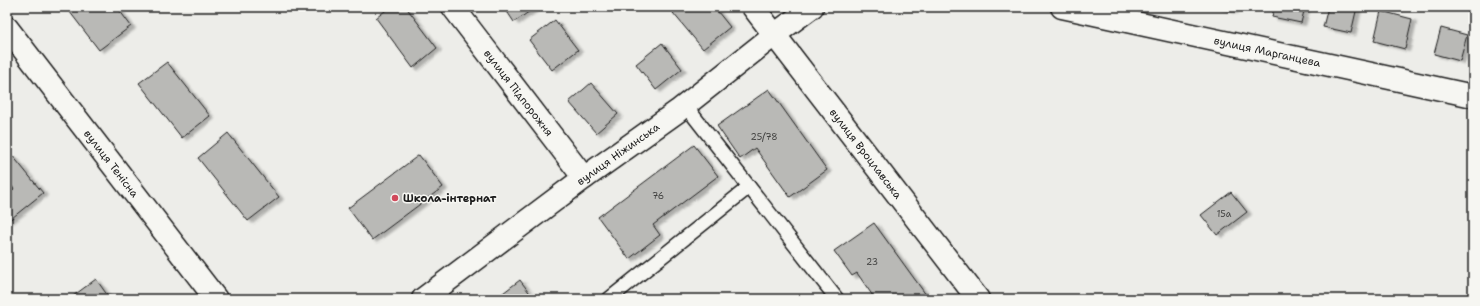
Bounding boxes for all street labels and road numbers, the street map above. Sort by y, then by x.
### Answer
street label: вулиця Марганцева [1212,33,1322,70]
street label: вулиця Підпорожня [481,46,557,139]
street label: вулиця Вроцлавська [826,105,906,202]
street label: вулиця Ніжинська [573,119,662,189]
street label: вулиця Тенісна [81,126,142,200]

